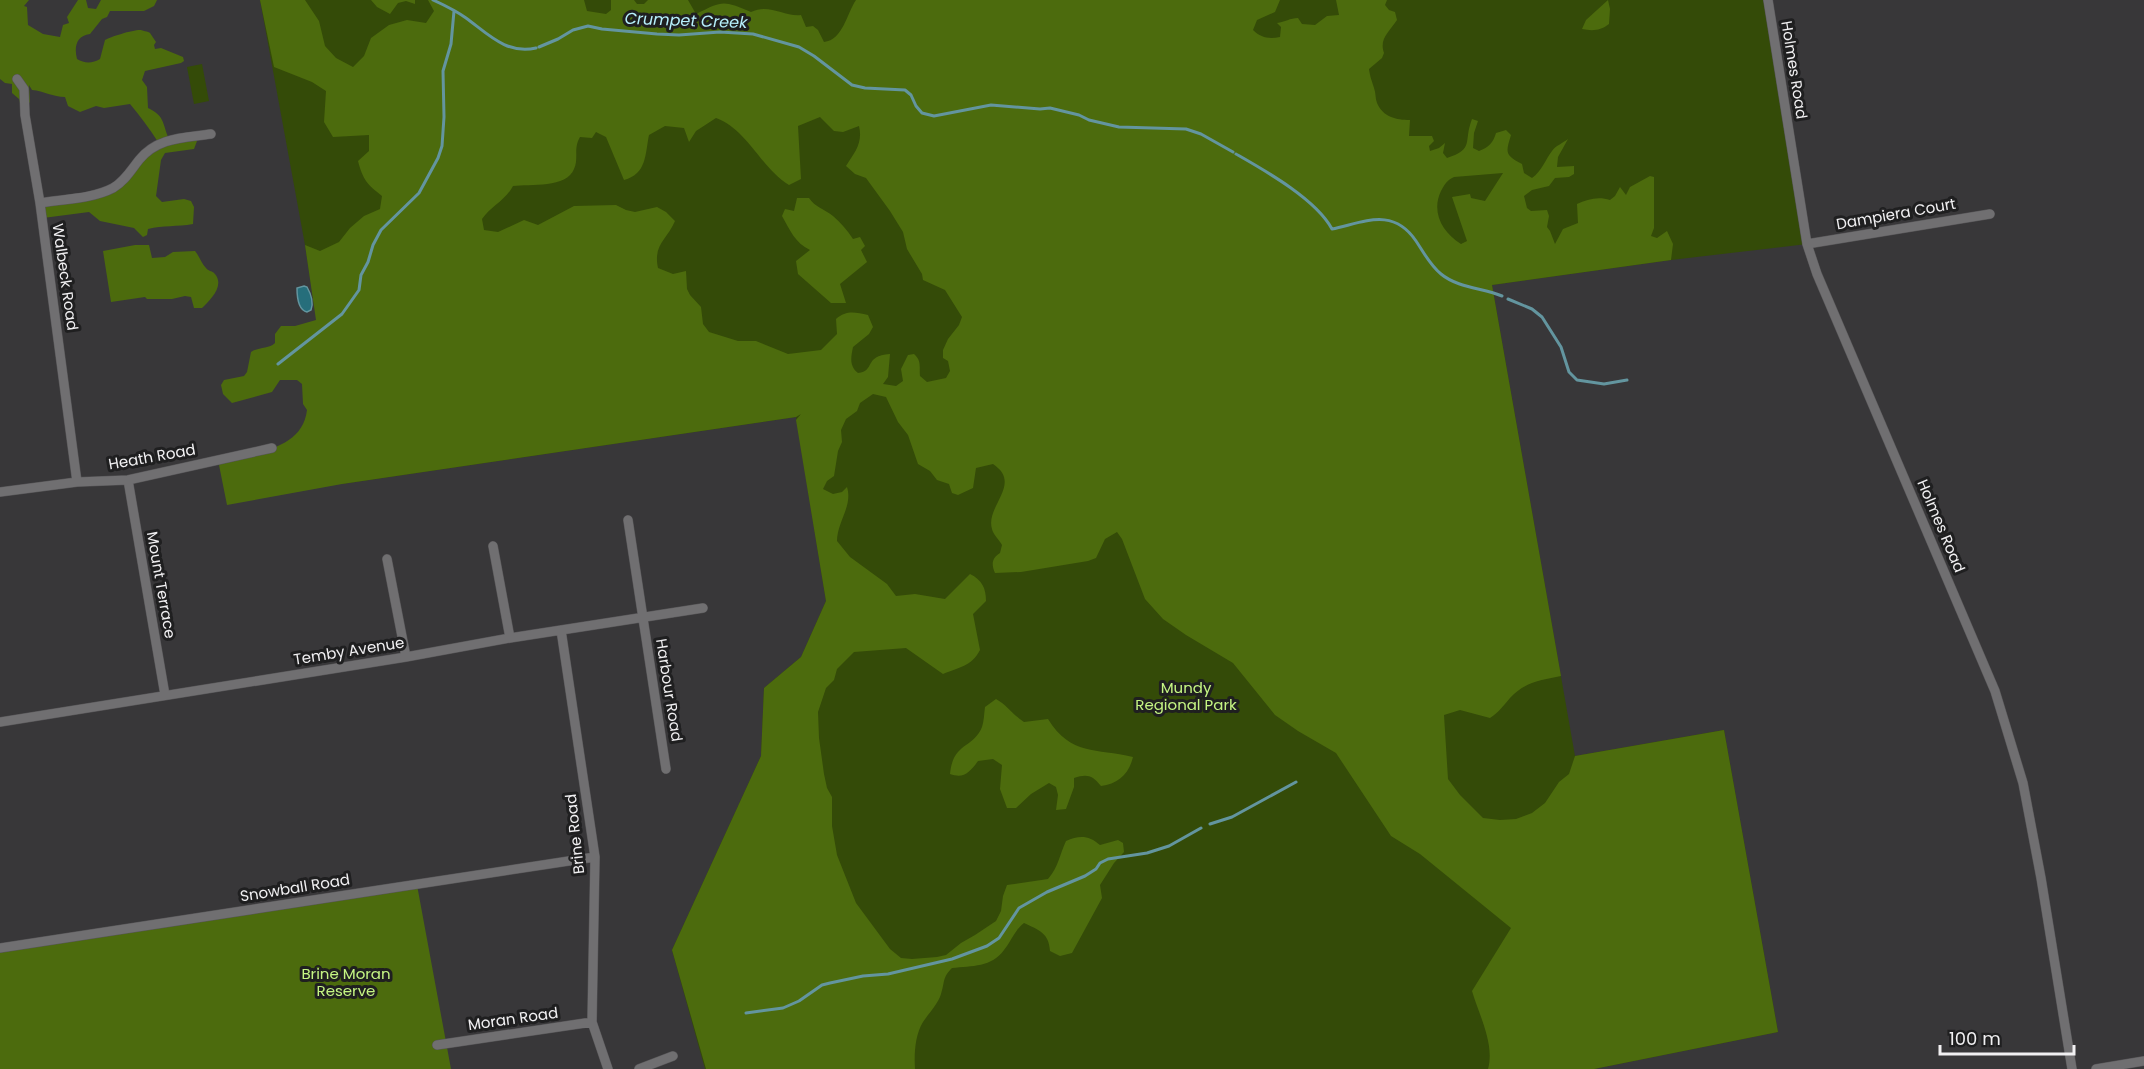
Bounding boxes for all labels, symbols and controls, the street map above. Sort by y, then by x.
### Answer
water label: Crumpet Creek [624,7,748,34]
street label: Holmes Road [1776,19,1813,121]
street label: Dampiera Court [1835,193,1957,234]
street label: Walbeck Road [48,222,83,332]
street label: Heath Road [107,439,197,474]
street label: Holmes Road [1912,476,1971,576]
street label: Mount Terrace [142,530,181,640]
street label: Temby Avenue [292,631,406,670]
street label: Harbour Road [651,637,688,743]
park label: Mundy Regional Park [1135,677,1237,715]
street label: Brine Road [560,793,589,875]
street label: Snowball Road [238,868,351,907]
park label: Brine Moran Reserve [301,963,391,1001]
street label: Moran Road [466,1002,559,1035]
scale bar [1940,1018,2074,1056]
text: 100 m [1949,1026,2001,1051]

